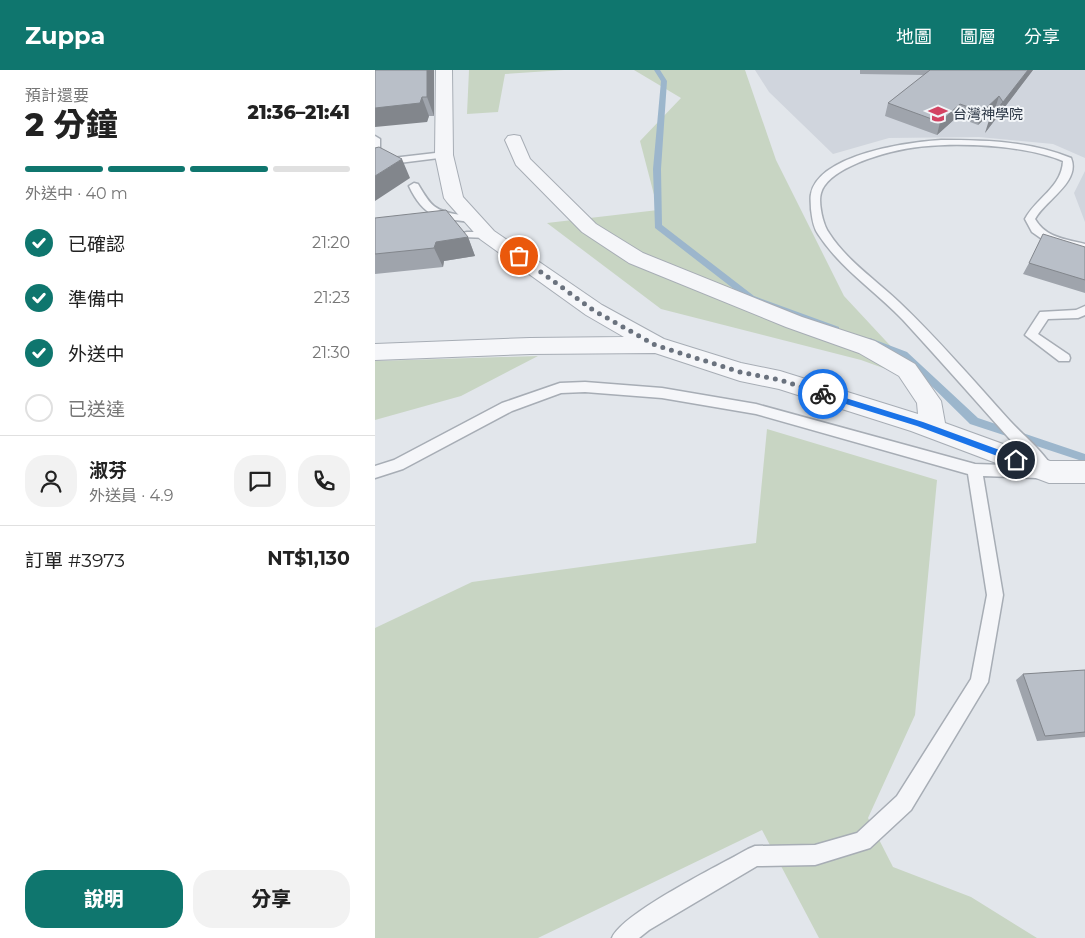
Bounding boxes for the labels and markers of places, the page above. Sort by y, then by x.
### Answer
school or university icon: 台灣神學院 [927,103,949,125]
place label: 台灣神學院 [953,105,1023,123]
pin [498,235,540,277]
pin [995,439,1037,481]

